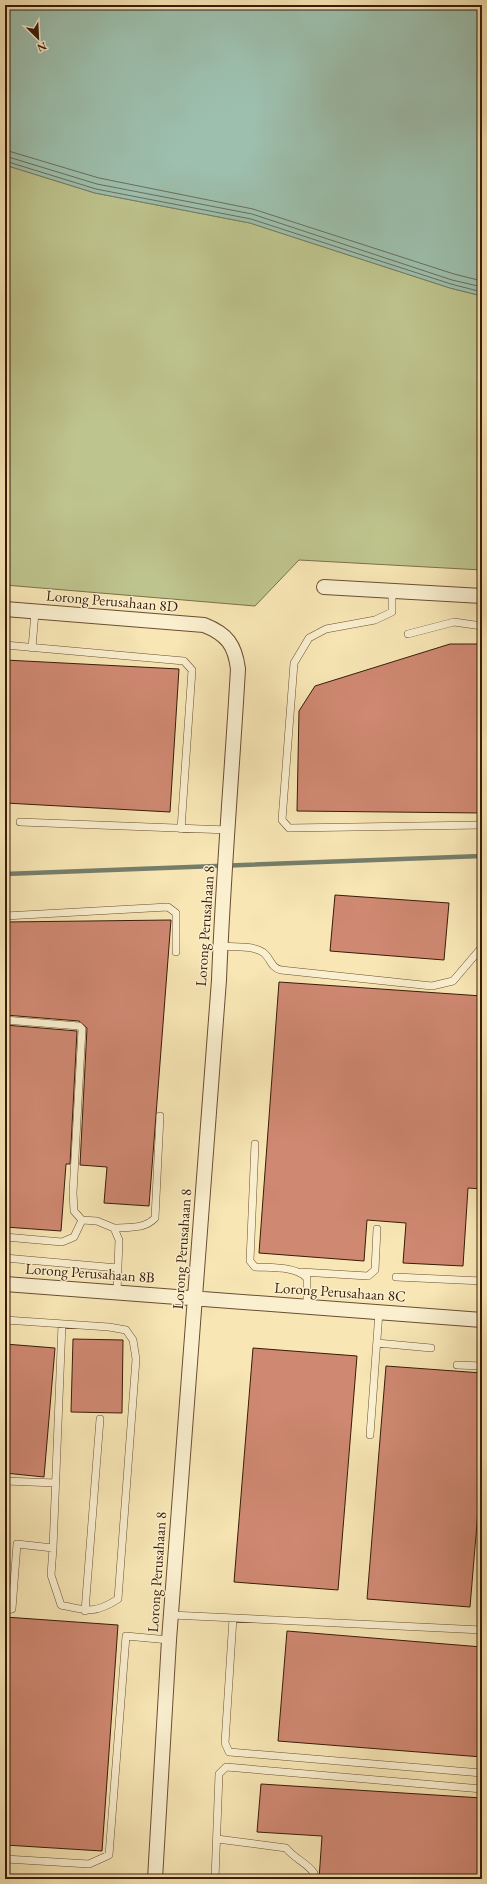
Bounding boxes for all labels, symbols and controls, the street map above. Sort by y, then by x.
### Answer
north arrow [18,18,58,58]
text: N [35,39,49,55]
street label: Lorong Perusahaan 8D [45,585,179,616]
street label: Lorong Perusahaan 8 [191,865,218,987]
street label: Lorong Perusahaan 8 [168,1188,195,1310]
street label: Lorong Perusahaan 8B [25,1258,156,1287]
street label: Lorong Perusahaan 8C [274,1277,406,1306]
street label: Lorong Perusahaan 8 [143,1511,170,1633]

